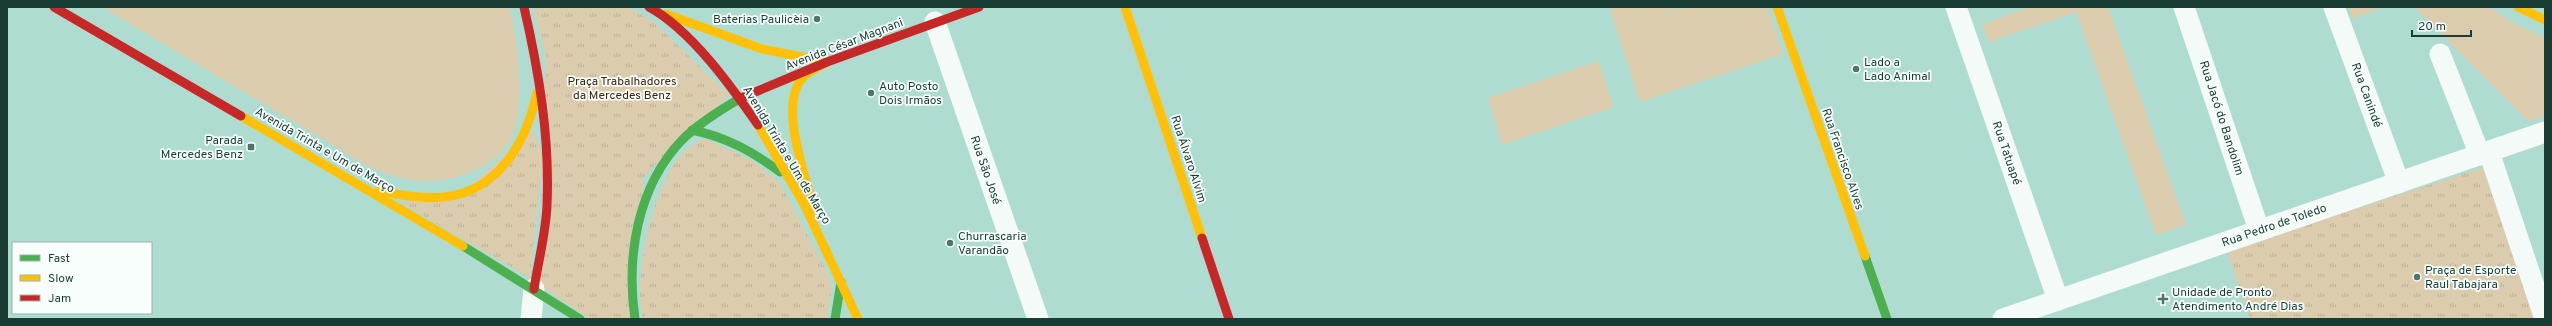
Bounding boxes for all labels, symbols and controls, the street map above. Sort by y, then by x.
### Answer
place label: Baterias Paulicèia [713,12,809,28]
scale bar [2412,12,2471,38]
marker: Baterias Paulicèia [812,14,822,24]
street label: Avenida César Magnani [783,15,906,75]
text: 20 m [2418,19,2446,35]
place label: Lado a Lado Animal [1864,55,1931,85]
street label: Rua Jacó do Bandolim [2195,59,2247,178]
street label: Rua Canindé [2347,61,2385,130]
marker: Lado a Lado Animal [1851,64,1861,74]
park label: Praça Trabalhadores da Mercedes Benz [567,74,677,104]
place label: Auto Posto Dois Irmãos [879,79,942,109]
street label: Avenida Trinta e Um de Março [738,83,834,228]
marker: Auto Posto Dois Irmãos [866,88,876,98]
street label: Avenida Trinta e Um de Março [252,104,397,198]
street label: Rua Francisco Alves [1817,106,1867,212]
street label: Rua Álvaro Alvim [1166,114,1210,205]
street label: Rua Tatuapé [1988,119,2024,187]
place label: Parada Mercedes Benz [161,133,243,163]
street label: Rua São José [966,134,1004,207]
marker: Parada Mercedes Benz [246,142,256,152]
street label: Rua Pedro de Toledo [2220,200,2329,251]
place label: Churrascaria Varandão [958,229,1027,259]
marker: Churrascaria Varandão [945,238,955,248]
legend [12,242,152,314]
text: Fast [48,251,70,267]
place label: Praça de Esporte Raul Tabajara [2425,263,2516,293]
text: Slow [48,271,74,287]
marker: Praça de Esporte Raul Tabajara [2412,272,2422,282]
place label: Unidade de Pronto Atendimento André Dias [2172,285,2303,315]
text: Jam [48,291,71,307]
marker: Unidade de Pronto Atendimento André Dias [2157,293,2169,305]

